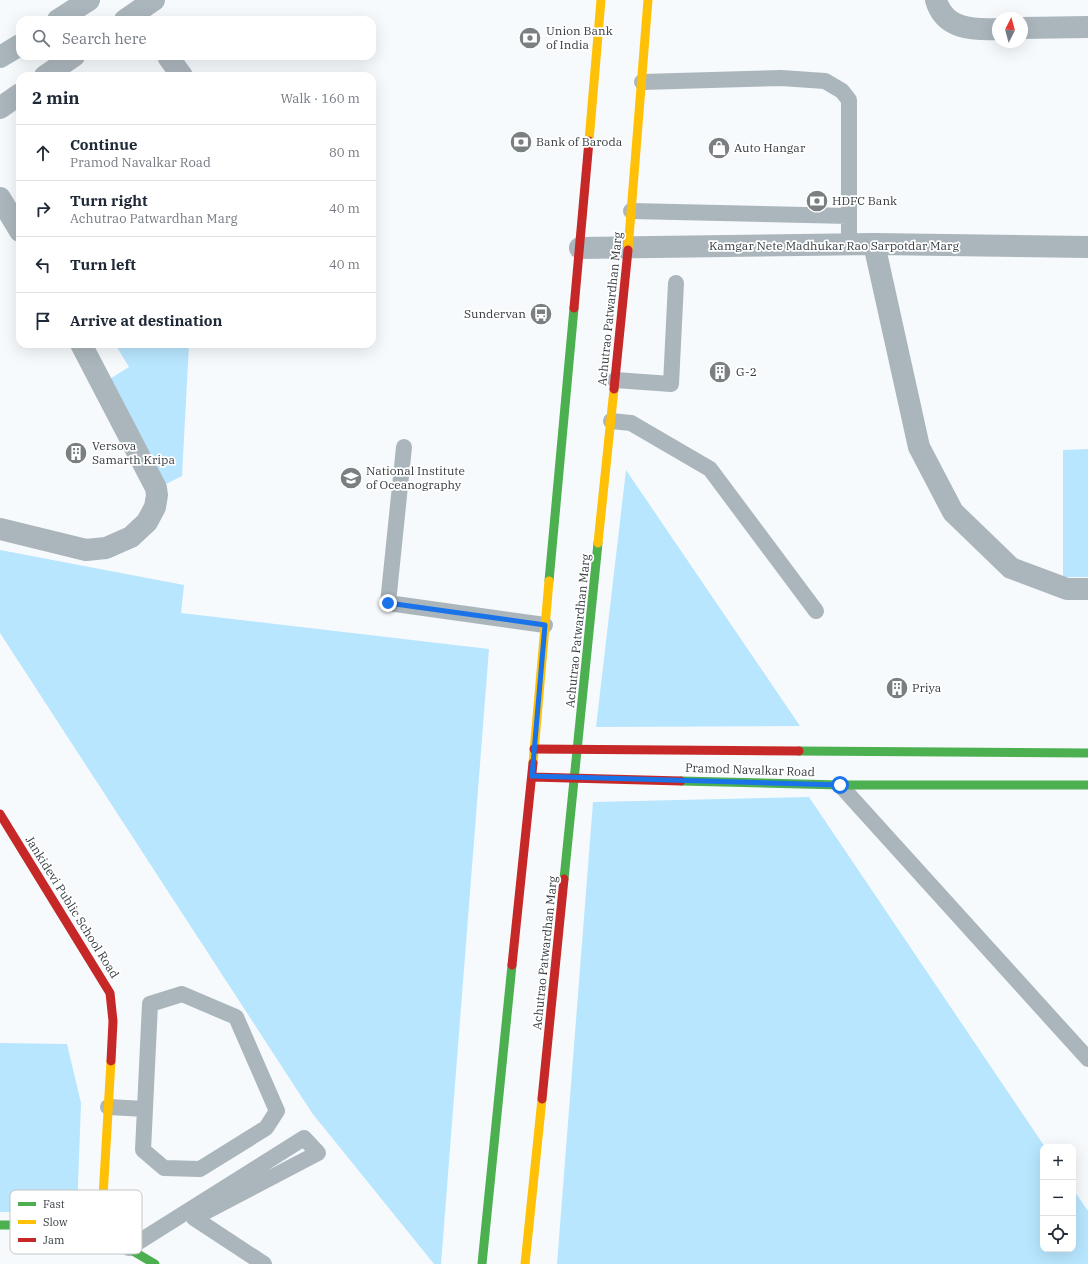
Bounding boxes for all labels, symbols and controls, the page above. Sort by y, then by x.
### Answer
north arrow [992,12,1028,48]
search box [16,16,376,60]
place label: Union Bank of India [546,23,613,52]
bank icon: Union Bank of India [517,25,543,51]
icon: search [30,27,52,49]
text: Search here [62,29,147,48]
text: 2 min [32,87,80,109]
text: Walk · 160 m [281,90,360,107]
bank icon: Bank of Baroda [508,129,534,155]
place label: Bank of Baroda [536,134,623,149]
text: Continue [70,135,137,154]
shop icon: Auto Hangar [706,135,732,161]
place label: Auto Hangar [734,140,806,155]
icon: ahead [32,142,54,164]
text: 80 m [329,144,360,161]
text: Pramod Navalkar Road [70,154,211,171]
bank icon: HDFC Bank [804,188,830,214]
text: Turn right [70,191,148,210]
place label: HDFC Bank [832,193,897,208]
icon: right [32,198,54,220]
text: 40 m [329,200,360,217]
text: Achutrao Patwardhan Marg [70,210,238,227]
street label: Achutrao Patwardhan Marg [594,231,625,387]
street label: Kamgar Nete Madhukar Rao Sarpotdar Marg [709,238,959,253]
icon: left [32,254,54,276]
text: Turn left [70,255,136,274]
text: 40 m [329,256,360,273]
bus stop icon: Sundervan [528,301,554,327]
place label: Sundervan [464,306,526,321]
icon: arrive [32,310,54,332]
text: Arrive at destination [70,311,222,330]
building icon: G-2 [707,359,733,385]
place label: G-2 [736,364,757,379]
place label: Versova Samarth Kripa [92,438,175,467]
building icon: Versova Samarth Kripa [63,440,89,466]
place label: National Institute of Oceanography [366,463,465,492]
school or university icon: National Institute of Oceanography [338,465,364,491]
street label: Achutrao Patwardhan Marg [562,553,593,709]
route end [379,594,397,612]
building icon: Priya [884,675,910,701]
place label: Priya [912,680,942,695]
street label: Pramod Navalkar Road [685,760,815,779]
route start [831,776,849,794]
street label: Jankidevi Public School Road [22,833,123,981]
street label: Achutrao Patwardhan Marg [529,875,560,1031]
map controls [1040,1144,1076,1252]
button: + [1040,1144,1076,1180]
button: − [1040,1180,1076,1216]
legend [10,1190,142,1254]
text: Fast [43,1197,65,1211]
text: Slow [43,1215,68,1229]
button: locate [1040,1216,1076,1252]
text: Jam [43,1233,65,1247]

